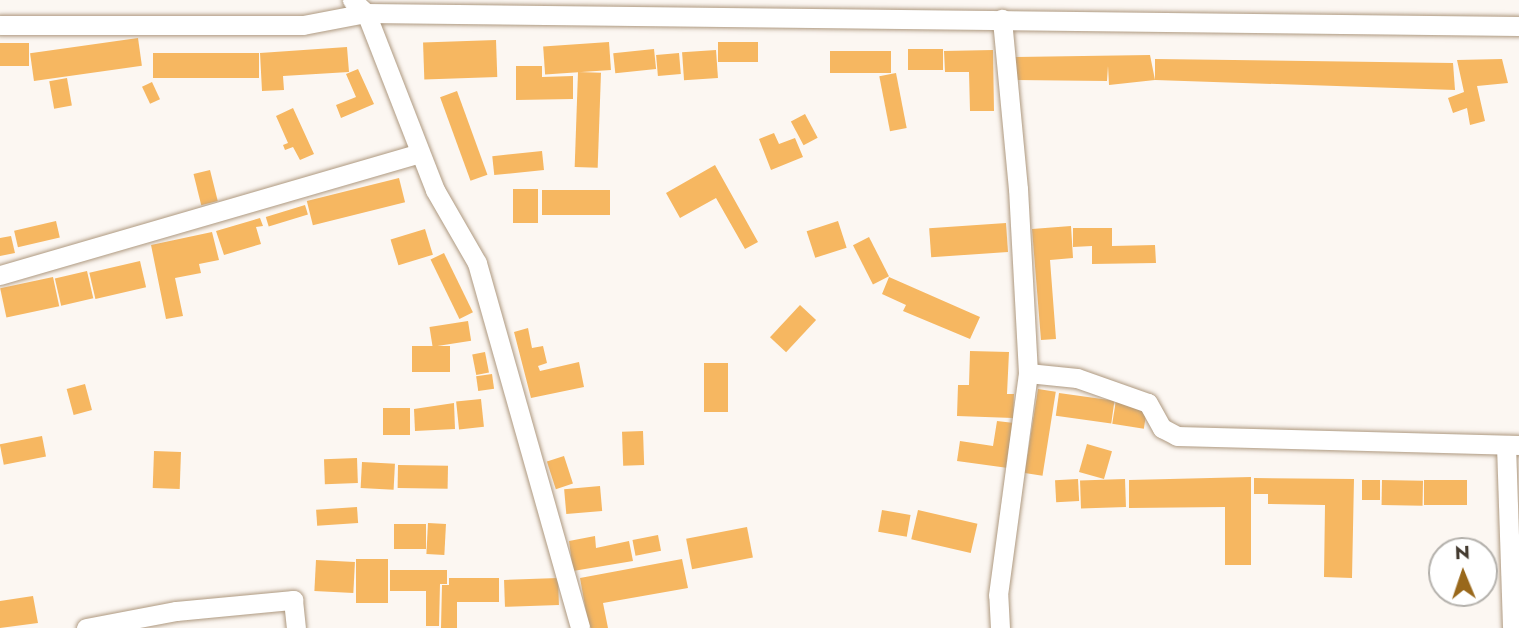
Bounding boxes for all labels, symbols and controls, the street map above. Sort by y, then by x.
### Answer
north arrow [1428,537,1498,607]
text: N [1454,539,1470,566]

